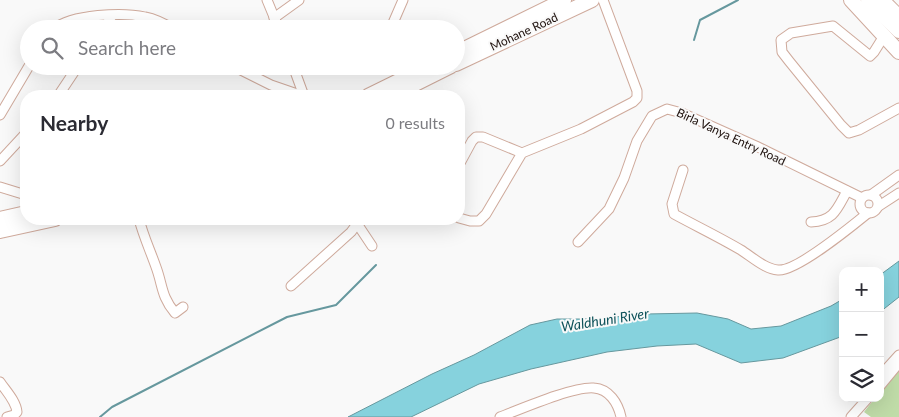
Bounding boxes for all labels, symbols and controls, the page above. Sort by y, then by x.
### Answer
street label: Mohane Road [487,9,560,54]
search box [20,20,465,75]
icon: search [38,34,66,62]
text: Search here [78,36,176,59]
street label: Birla Vanya Entry Road [674,105,788,168]
text: Nearby [40,110,108,135]
text: 0 results [385,113,445,132]
map controls [839,267,884,402]
button: + [839,267,884,312]
water label: Waldhuni River [560,304,650,335]
button: − [839,312,884,357]
button: layers [839,357,884,402]

